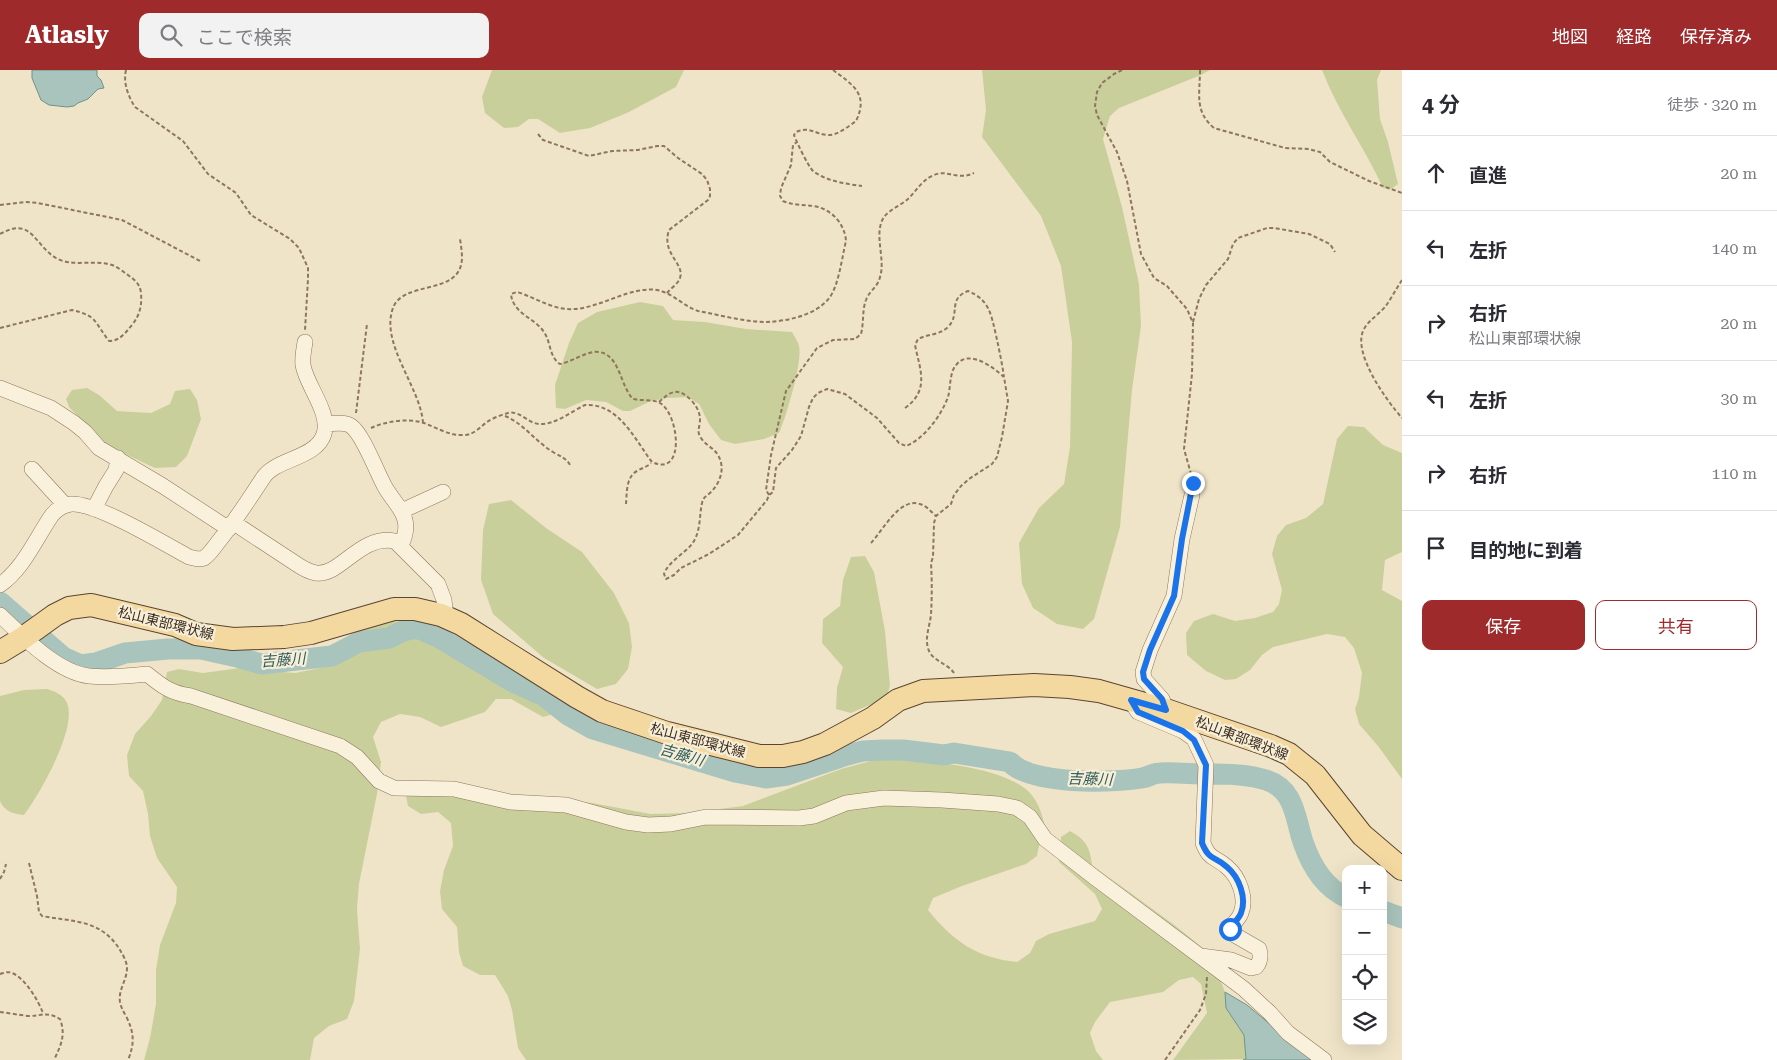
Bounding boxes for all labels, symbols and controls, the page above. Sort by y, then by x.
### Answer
search box [139,13,489,58]
text: Atlasly [25,21,109,49]
icon: search [157,21,185,49]
text: ここで検索 [197,26,292,49]
text: 地図 [1552,26,1588,47]
text: 経路 [1616,26,1652,47]
text: 保存済み [1680,26,1752,47]
text: 4 分 [1422,93,1460,117]
text: 徒歩 · 320 m [1667,95,1757,114]
icon: ahead [1422,159,1450,187]
text: 直進 [1469,164,1507,187]
text: 20 m [1720,164,1757,183]
icon: left [1422,234,1450,262]
text: 左折 [1469,239,1507,262]
text: 140 m [1711,239,1757,258]
text: 右折 [1469,302,1507,325]
icon: right [1422,309,1450,337]
text: 20 m [1720,314,1757,333]
text: 松山東部環状線 [1469,329,1581,348]
icon: left [1422,384,1450,412]
text: 左折 [1469,389,1507,412]
text: 30 m [1720,389,1757,408]
icon: right [1422,459,1450,487]
text: 右折 [1469,464,1507,487]
text: 110 m [1711,464,1757,483]
route end [1182,472,1205,495]
icon: arrive [1422,534,1450,562]
text: 目的地に到着 [1469,539,1583,562]
button: 保存 [1422,600,1585,650]
button: 共有 [1595,600,1757,650]
street label: 松山東部環状線 [117,603,215,643]
water label: 吉藤川 [260,649,308,671]
street label: 松山東部環状線 [1193,713,1291,763]
street label: 松山東部環状線 [649,720,747,760]
water label: 吉藤川 [658,740,708,770]
water label: 吉藤川 [1067,769,1115,789]
map controls [1342,865,1387,1045]
button: + [1342,865,1387,910]
button: − [1342,910,1387,955]
route start [1219,918,1242,941]
button: locate [1342,955,1387,1000]
button: layers [1342,1000,1387,1045]

